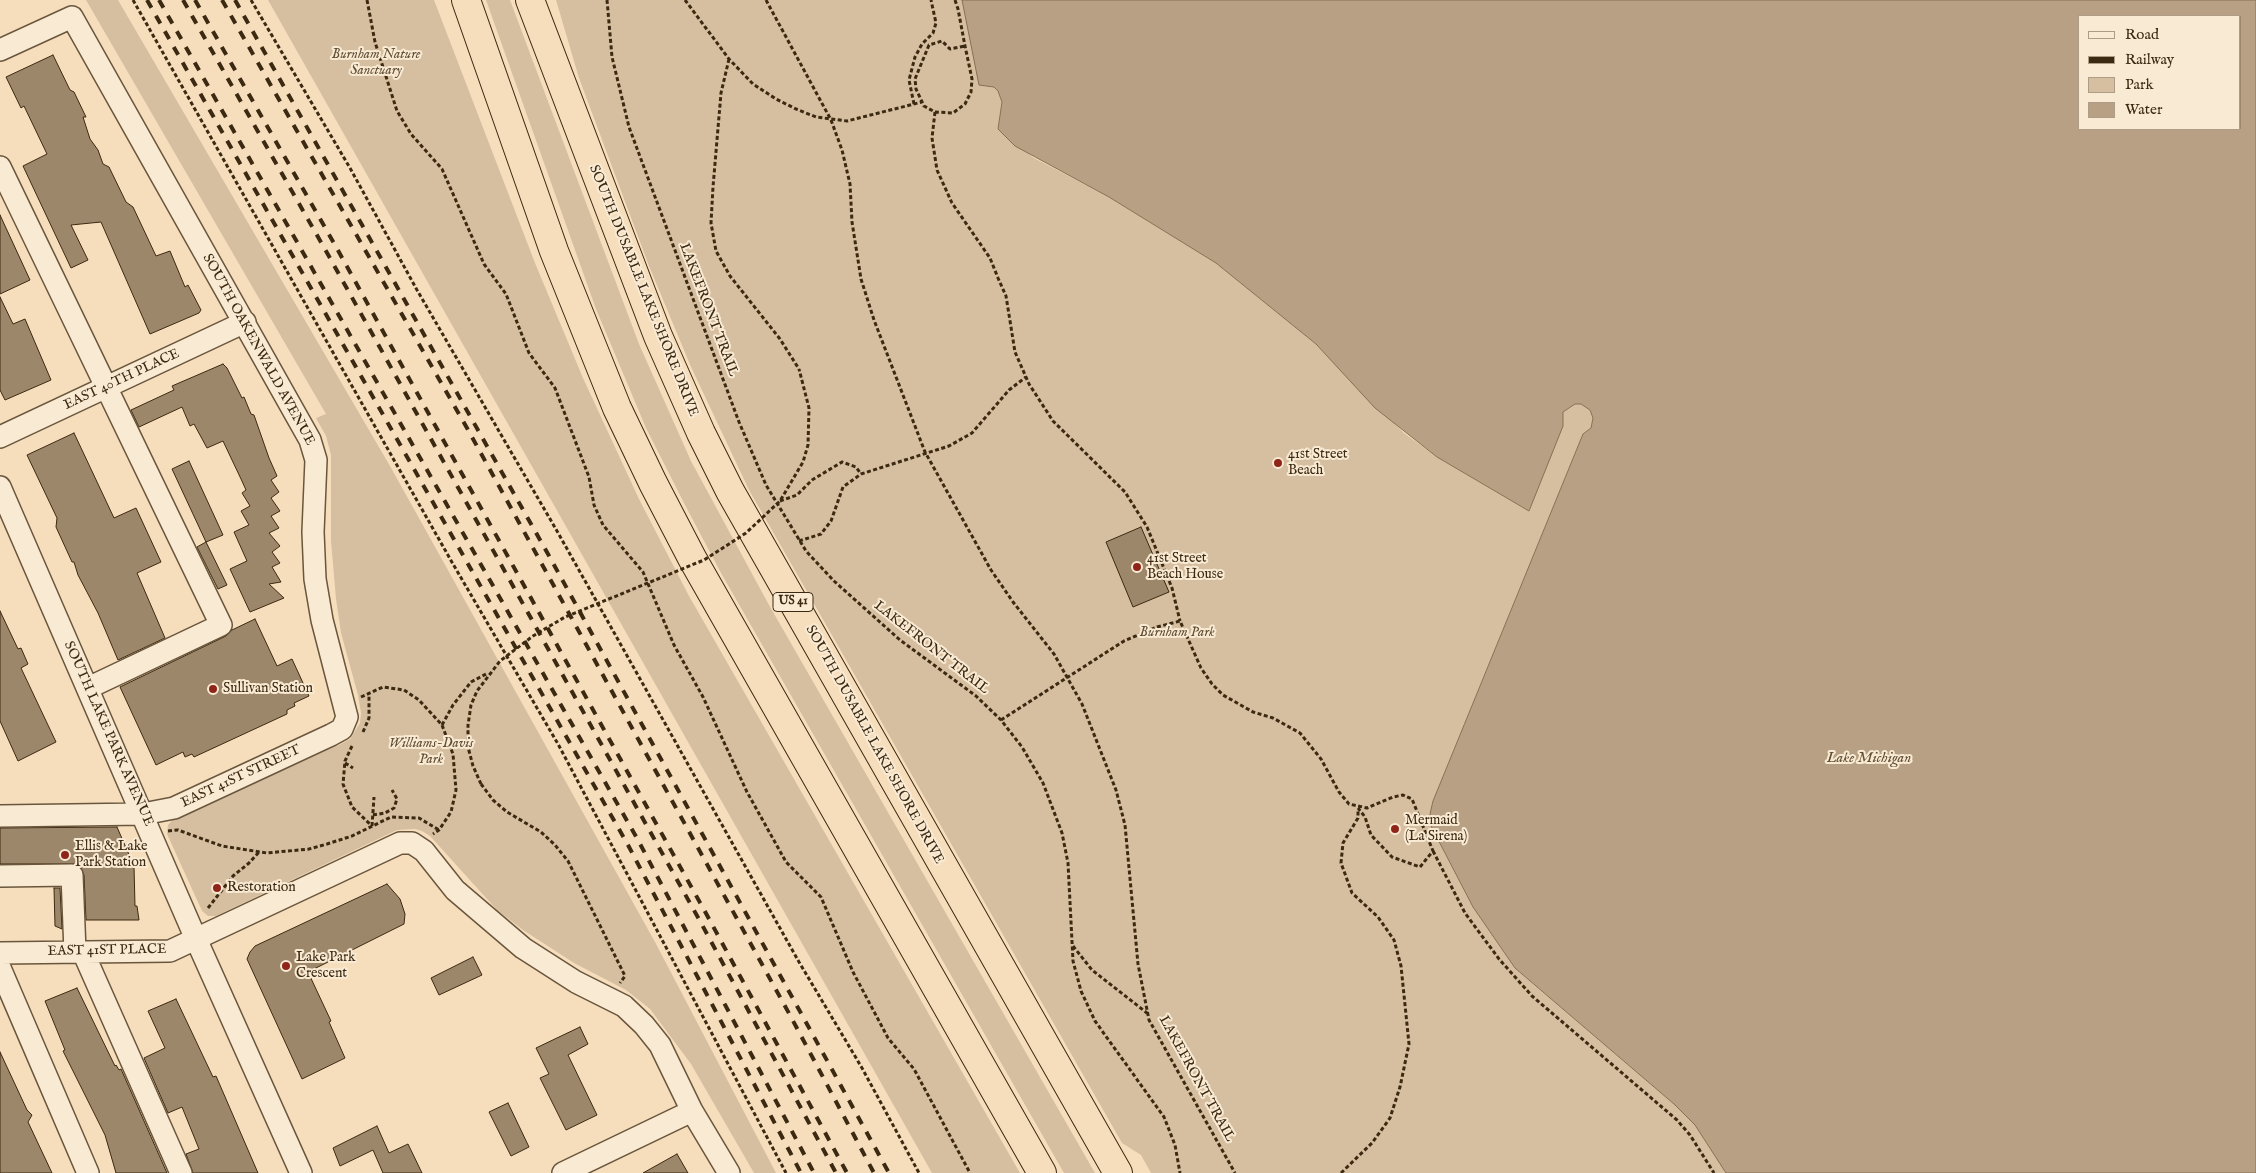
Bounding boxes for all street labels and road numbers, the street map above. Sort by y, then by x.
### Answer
street label: SOUTH DUSABLE LAKE SHORE DRIVE [585,163,701,419]
street label: LAKEFRONT TRAIL [675,241,741,379]
street label: SOUTH OAKENWALD AVENUE [198,251,318,449]
street label: EAST 40TH PLACE [62,346,182,414]
road number: US 41 [773,592,813,612]
street label: LAKEFRONT TRAIL [870,598,992,698]
street label: SOUTH DUSABLE LAKE SHORE DRIVE [801,623,947,867]
street label: SOUTH LAKE PARK AVENUE [60,639,156,829]
street label: EAST 41ST STREET [179,742,303,812]
street label: EAST 41ST PLACE [47,942,167,960]
street label: LAKEFRONT TRAIL [1154,1013,1238,1145]

